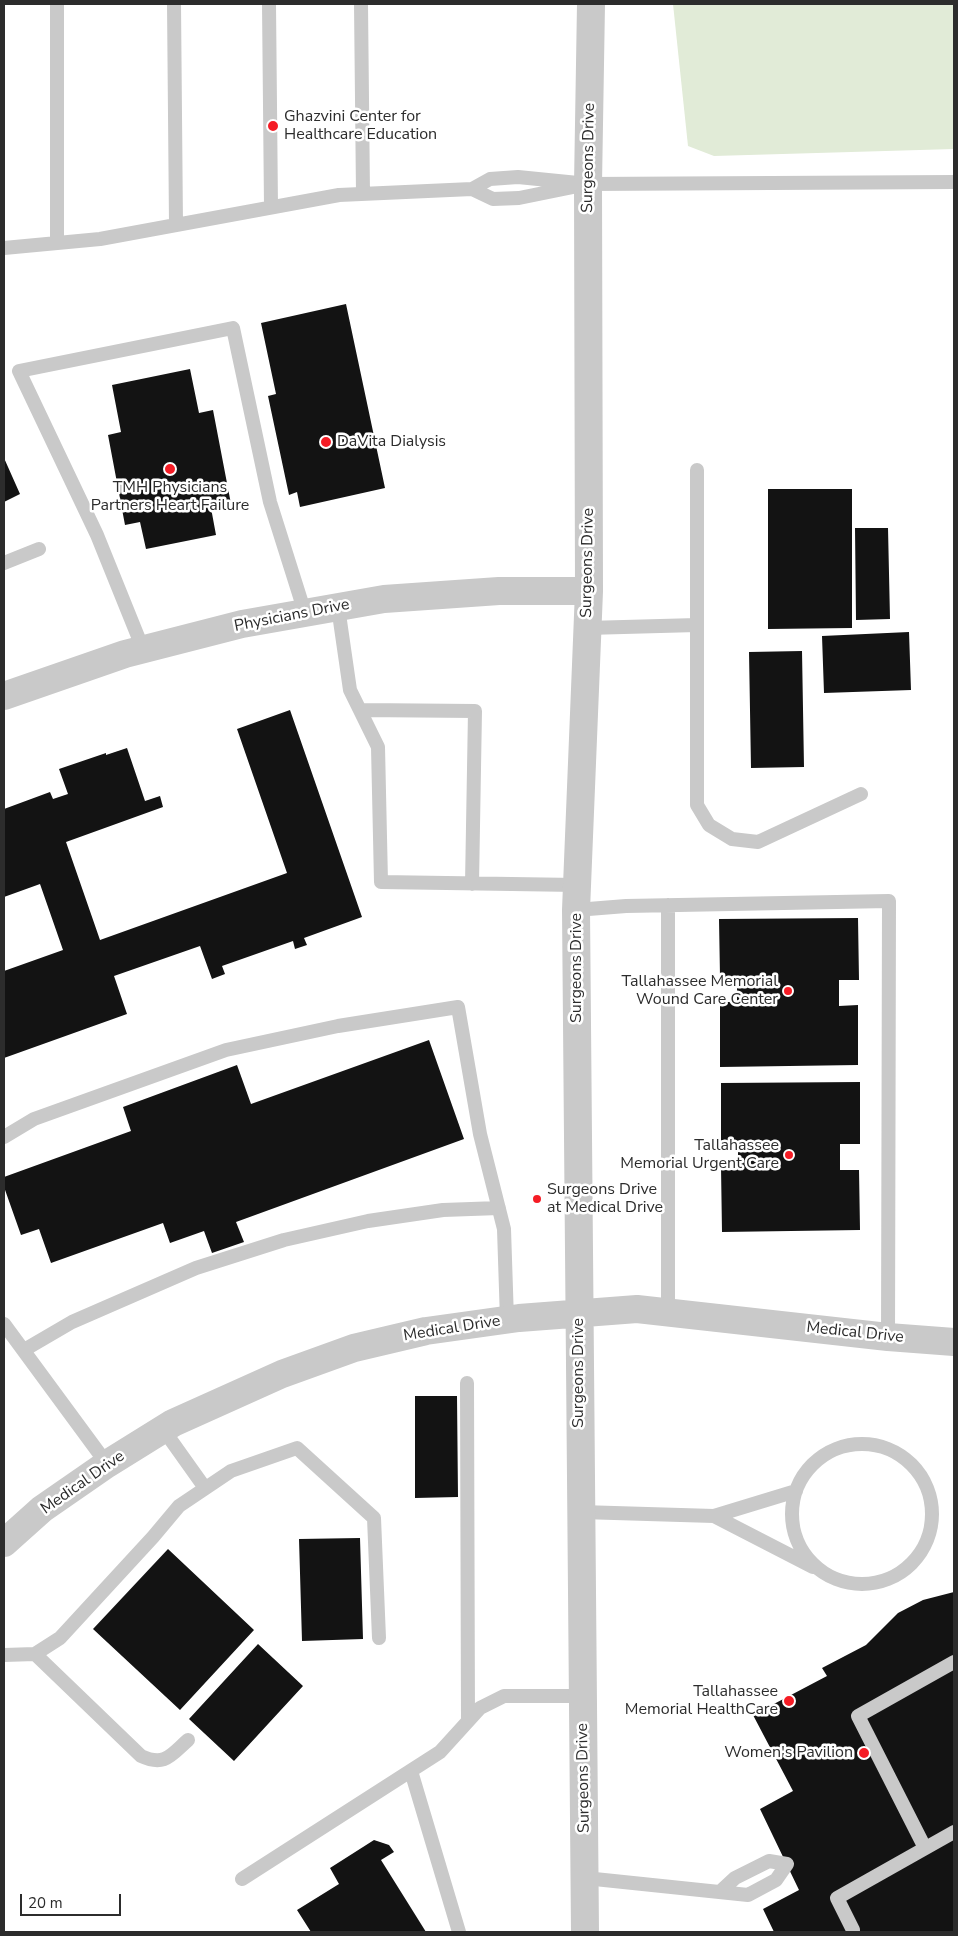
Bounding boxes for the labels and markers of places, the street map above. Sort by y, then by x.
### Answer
place label: Ghazvini Center for Healthcare Education [284,107,437,145]
marker: Ghazvini Center for Healthcare Education [266,119,280,133]
place label: DaVita Dialysis [337,432,446,452]
marker: DaVita Dialysis [319,435,333,449]
marker: TMH Physicians Partners Heart Failure [163,462,177,476]
place label: TMH Physicians Partners Heart Failure [91,478,249,516]
place label: Tallahassee Memorial Wound Care Center [622,972,778,1010]
marker: Tallahassee Memorial Wound Care Center [782,985,794,997]
place label: Tallahassee Memorial Urgent Care [620,1136,779,1174]
marker: Tallahassee Memorial Urgent Care [783,1149,795,1161]
place label: Surgeons Drive at Medical Drive [547,1180,663,1218]
marker: Surgeons Drive at Medical Drive [531,1193,543,1205]
place label: Tallahassee Memorial HealthCare [625,1682,778,1720]
marker: Tallahassee Memorial HealthCare [782,1694,796,1708]
place label: Women's Pavilion [724,1743,853,1763]
marker: Women's Pavilion [857,1746,871,1760]

